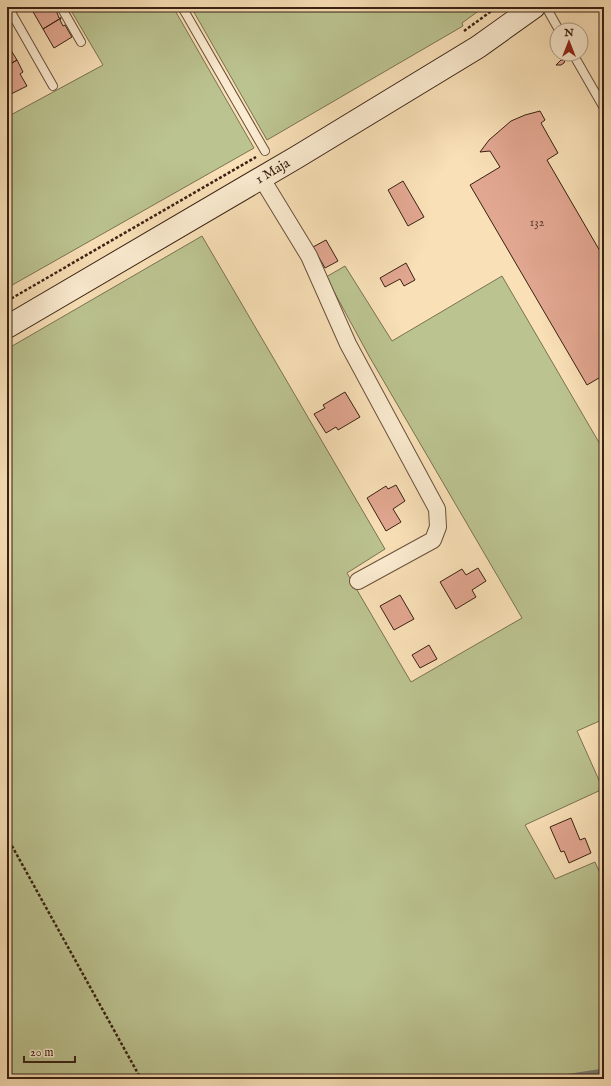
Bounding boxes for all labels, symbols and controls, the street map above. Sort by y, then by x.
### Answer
north arrow [549,22,589,62]
text: N [563,26,574,40]
street label: 1 Maja [252,154,294,188]
house number: 132 [530,215,545,230]
scale bar [24,1038,75,1064]
text: 20 m [30,1045,53,1060]

